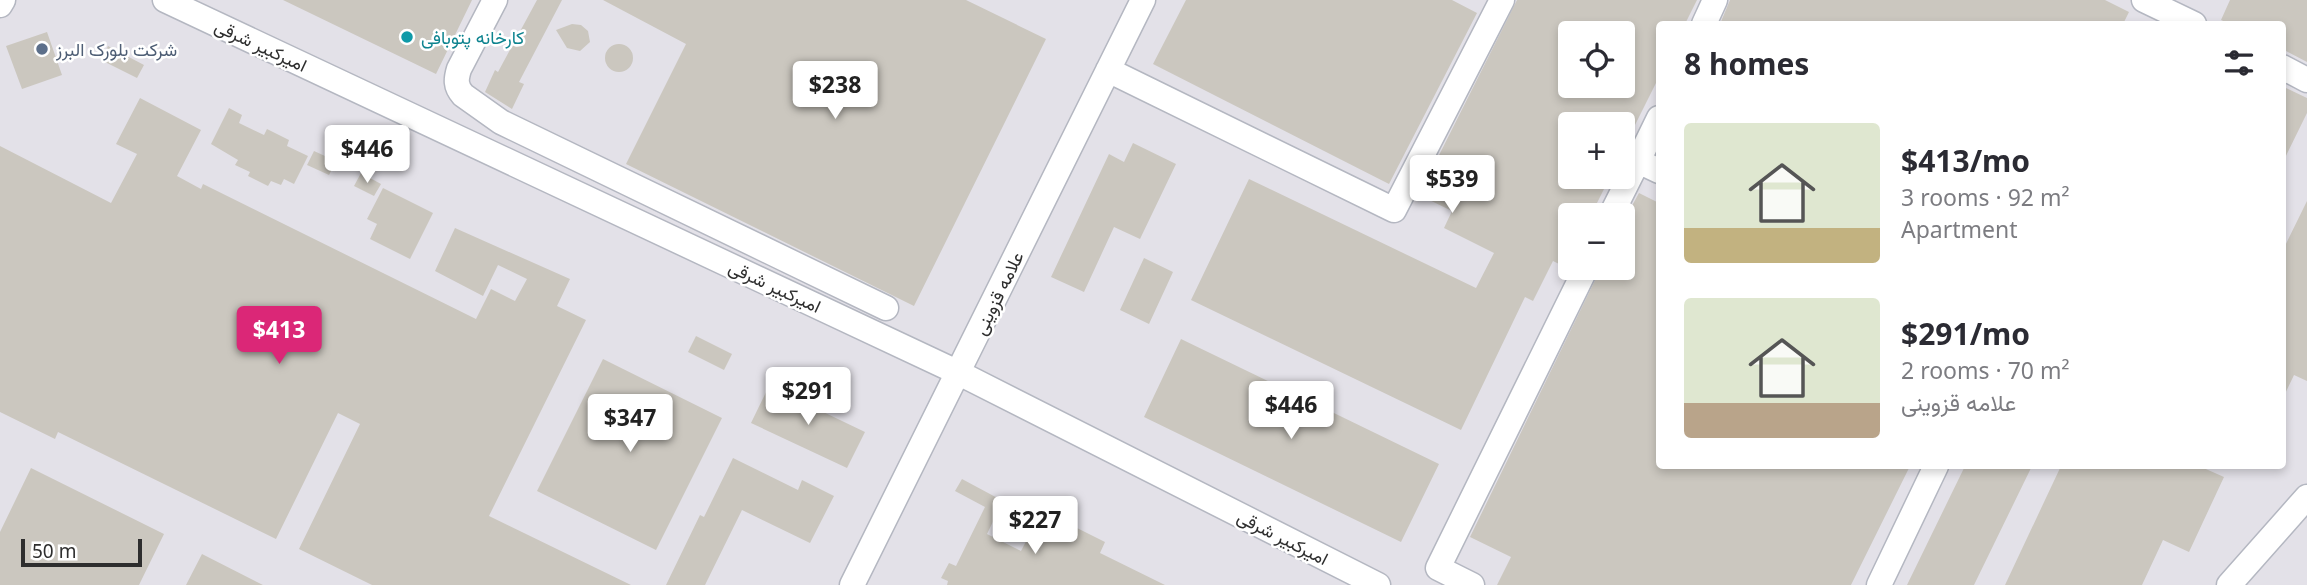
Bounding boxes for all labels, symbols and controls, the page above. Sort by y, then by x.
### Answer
street label: امیرکبیر شرقی [211,13,311,77]
map controls [1558,21,1635,280]
button: locate [1558,21,1635,98]
place label: کارخانه پتوبافی [421,25,524,50]
marker: کارخانه پتوبافی [399,29,415,45]
place label: شرکت بلورک البرز [55,37,177,61]
marker: شرکت بلورک البرز [34,41,50,57]
text: 8 homes [1684,43,1809,84]
icon: filters [2220,44,2258,82]
pin: $238 [794,61,876,121]
text: $238 [809,68,861,100]
button: + [1558,112,1635,189]
pin: $446 [326,125,408,185]
text: $446 [341,132,393,164]
text: $413/mo [1901,140,2030,181]
icon: home [1740,151,1824,235]
pin: $539 [1411,156,1493,215]
text: $539 [1426,162,1478,194]
text: 3 rooms · 92 m² [1901,181,2070,213]
button: − [1558,203,1635,280]
text: Apartment [1901,213,2018,245]
street label: علامه قزوینی [967,247,1029,339]
street label: امیرکبیر شرقی [725,254,825,318]
pin: $413 [238,306,320,366]
text: $413 [253,313,305,345]
text: $291/mo [1901,313,2030,354]
icon: home [1740,326,1824,410]
text: 2 rooms · 70 m² [1901,354,2070,386]
pin: $291 [767,368,849,427]
text: $291 [782,374,834,406]
pin: $446 [1250,382,1332,441]
text: علامه قزوینی [1901,386,2016,418]
text: $446 [1265,388,1317,420]
pin: $347 [589,394,671,454]
text: $347 [604,401,656,433]
pin: $227 [994,496,1076,556]
text: $227 [1009,503,1061,535]
street label: امیرکبیر شرقی [1233,504,1333,570]
scale bar [21,536,142,568]
text: 50 m [32,538,76,564]

